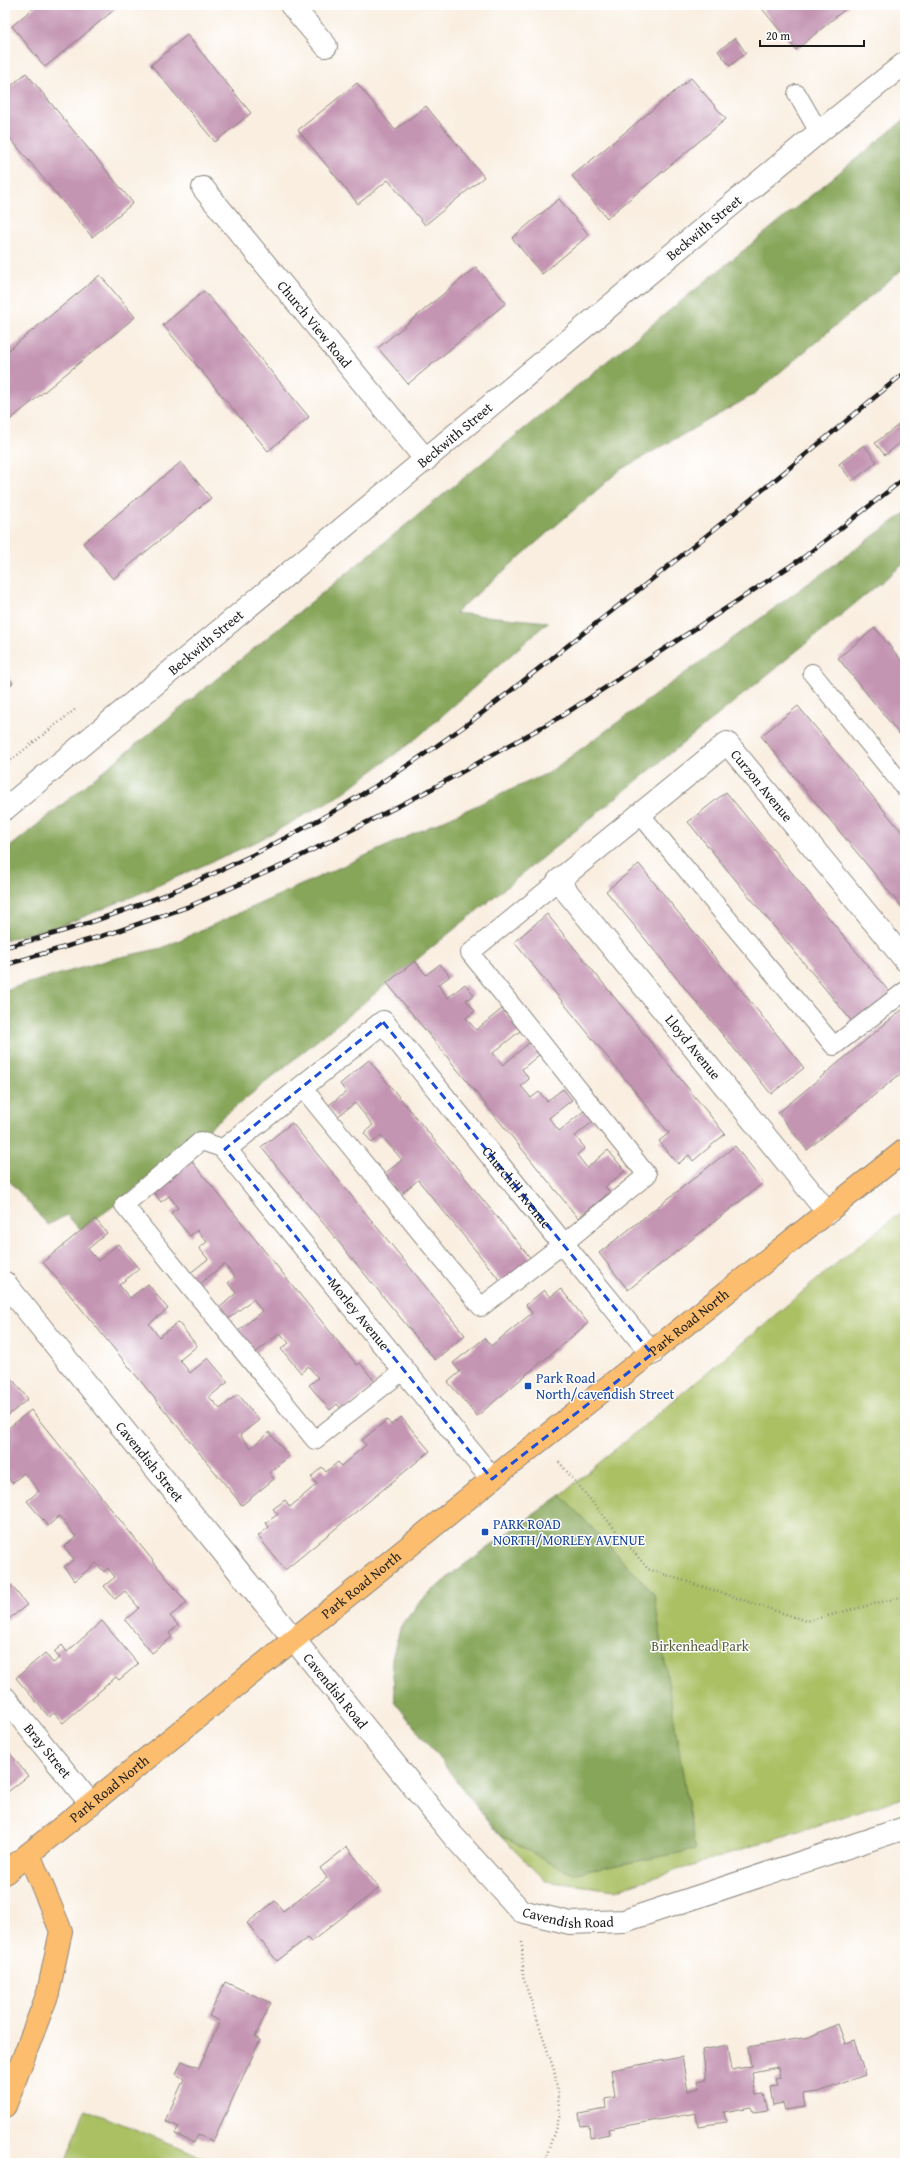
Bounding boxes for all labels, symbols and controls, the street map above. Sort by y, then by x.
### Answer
scale bar [760,22,864,48]
text: 20 m [766,27,790,44]
street label: Beckwith Street [662,190,746,265]
street label: Church View Road [273,276,357,372]
street label: Beckwith Street [413,398,497,472]
street label: Beckwith Street [164,605,248,679]
street label: Curzon Avenue [726,745,798,826]
street label: Lloyd Avenue [661,1010,726,1084]
street label: Churchill Avenue [478,1142,557,1233]
street label: Morley Avenue [324,1274,395,1355]
street label: Park Road North [644,1284,733,1360]
place label: Park Road North/cavendish Street [536,1368,675,1404]
marker: Park Road North/cavendish Street [523,1381,533,1391]
street label: Cavendish Street [111,1417,189,1506]
place label: PARK ROAD NORTH/MORLEY AVENUE [493,1514,645,1550]
marker: PARK ROAD NORTH/MORLEY AVENUE [480,1527,490,1537]
street label: Park Road North [317,1546,405,1623]
park label: Birkenhead Park [651,1636,750,1656]
street label: Cavendish Road [299,1649,373,1733]
street label: Bray Street [19,1719,76,1783]
street label: Park Road North [65,1750,153,1827]
street label: Cavendish Road [520,1902,615,1933]

